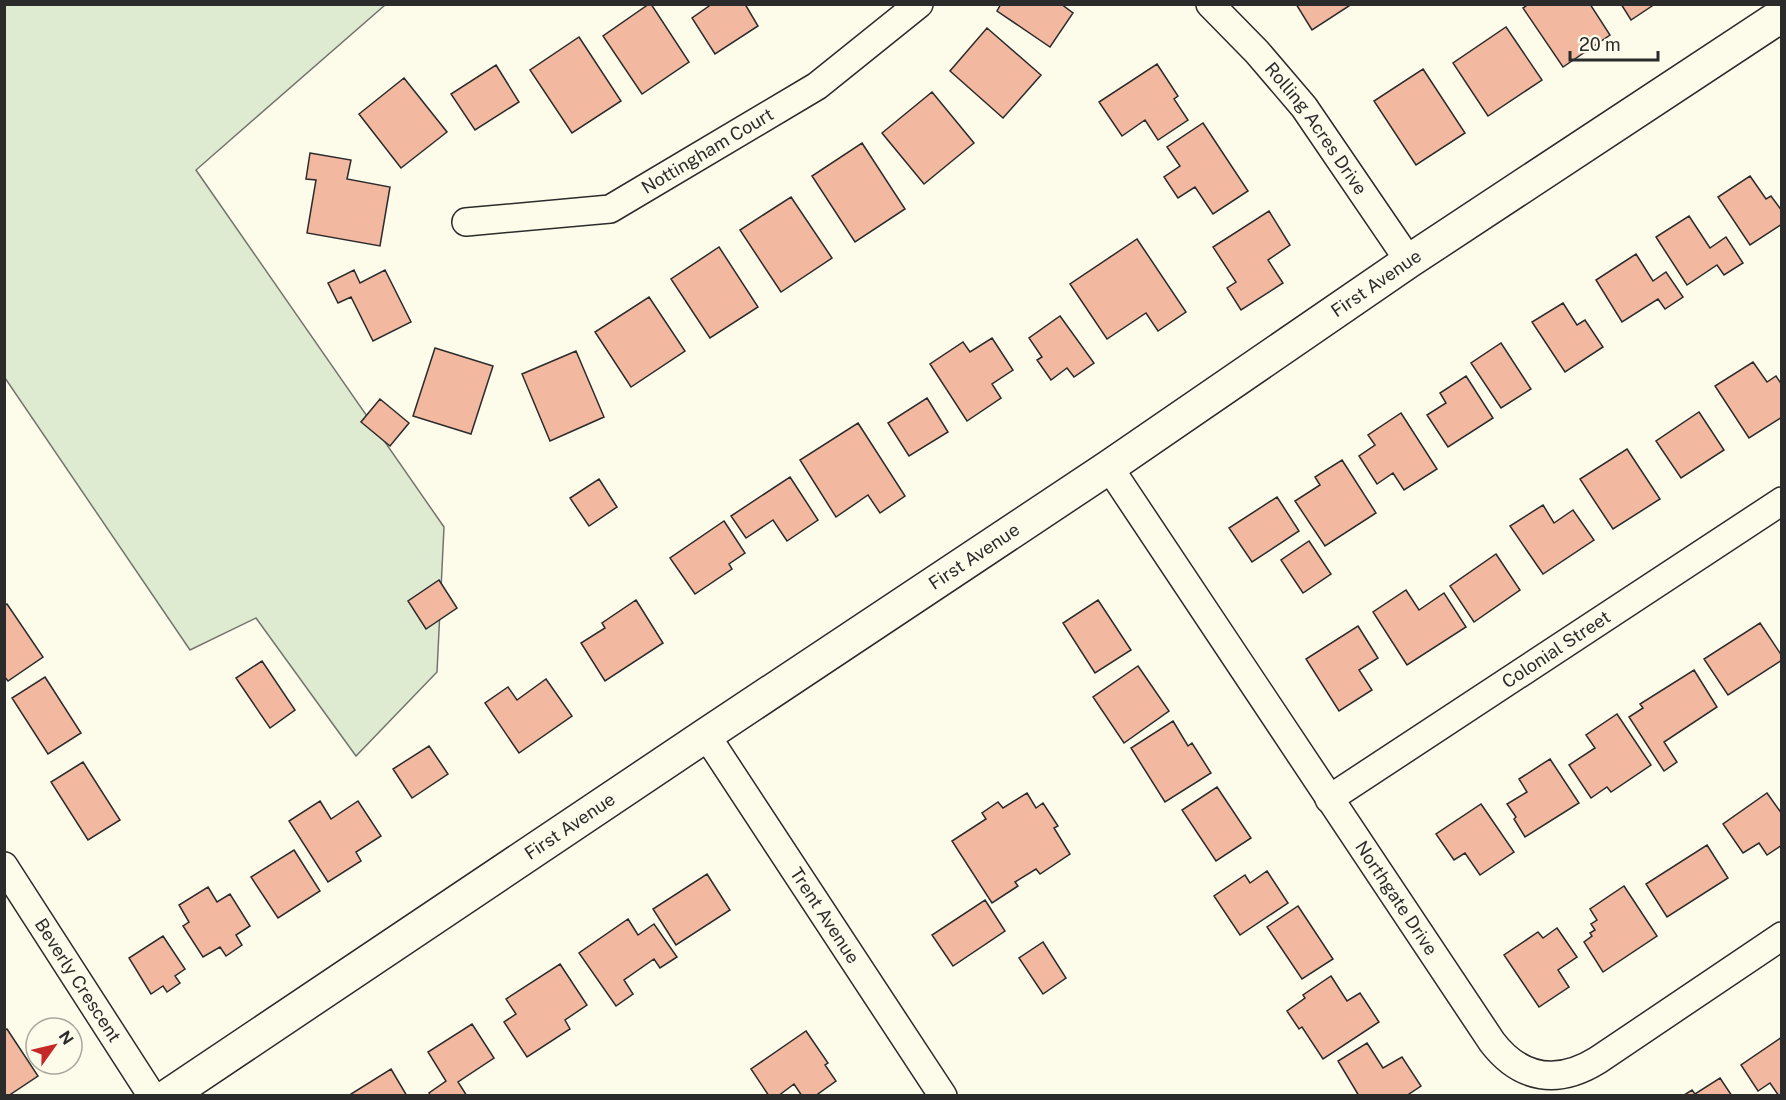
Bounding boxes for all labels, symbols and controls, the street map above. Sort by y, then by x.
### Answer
scale bar [1570,24,1658,62]
text: 20 m [1579,34,1621,55]
street label: Rolling Acres Drive [1261,58,1372,199]
street label: Nottingham Court [638,103,777,198]
street label: First Avenue [1327,245,1425,321]
street label: First Avenue [925,519,1023,594]
street label: Colonial Street [1498,606,1614,692]
street label: First Avenue [520,788,619,864]
street label: Northgate Drive [1351,837,1442,959]
street label: Trent Avenue [786,863,864,967]
street label: Beverly Crescent [31,914,126,1046]
north arrow [24,1016,84,1076]
text: N [55,1027,77,1048]

